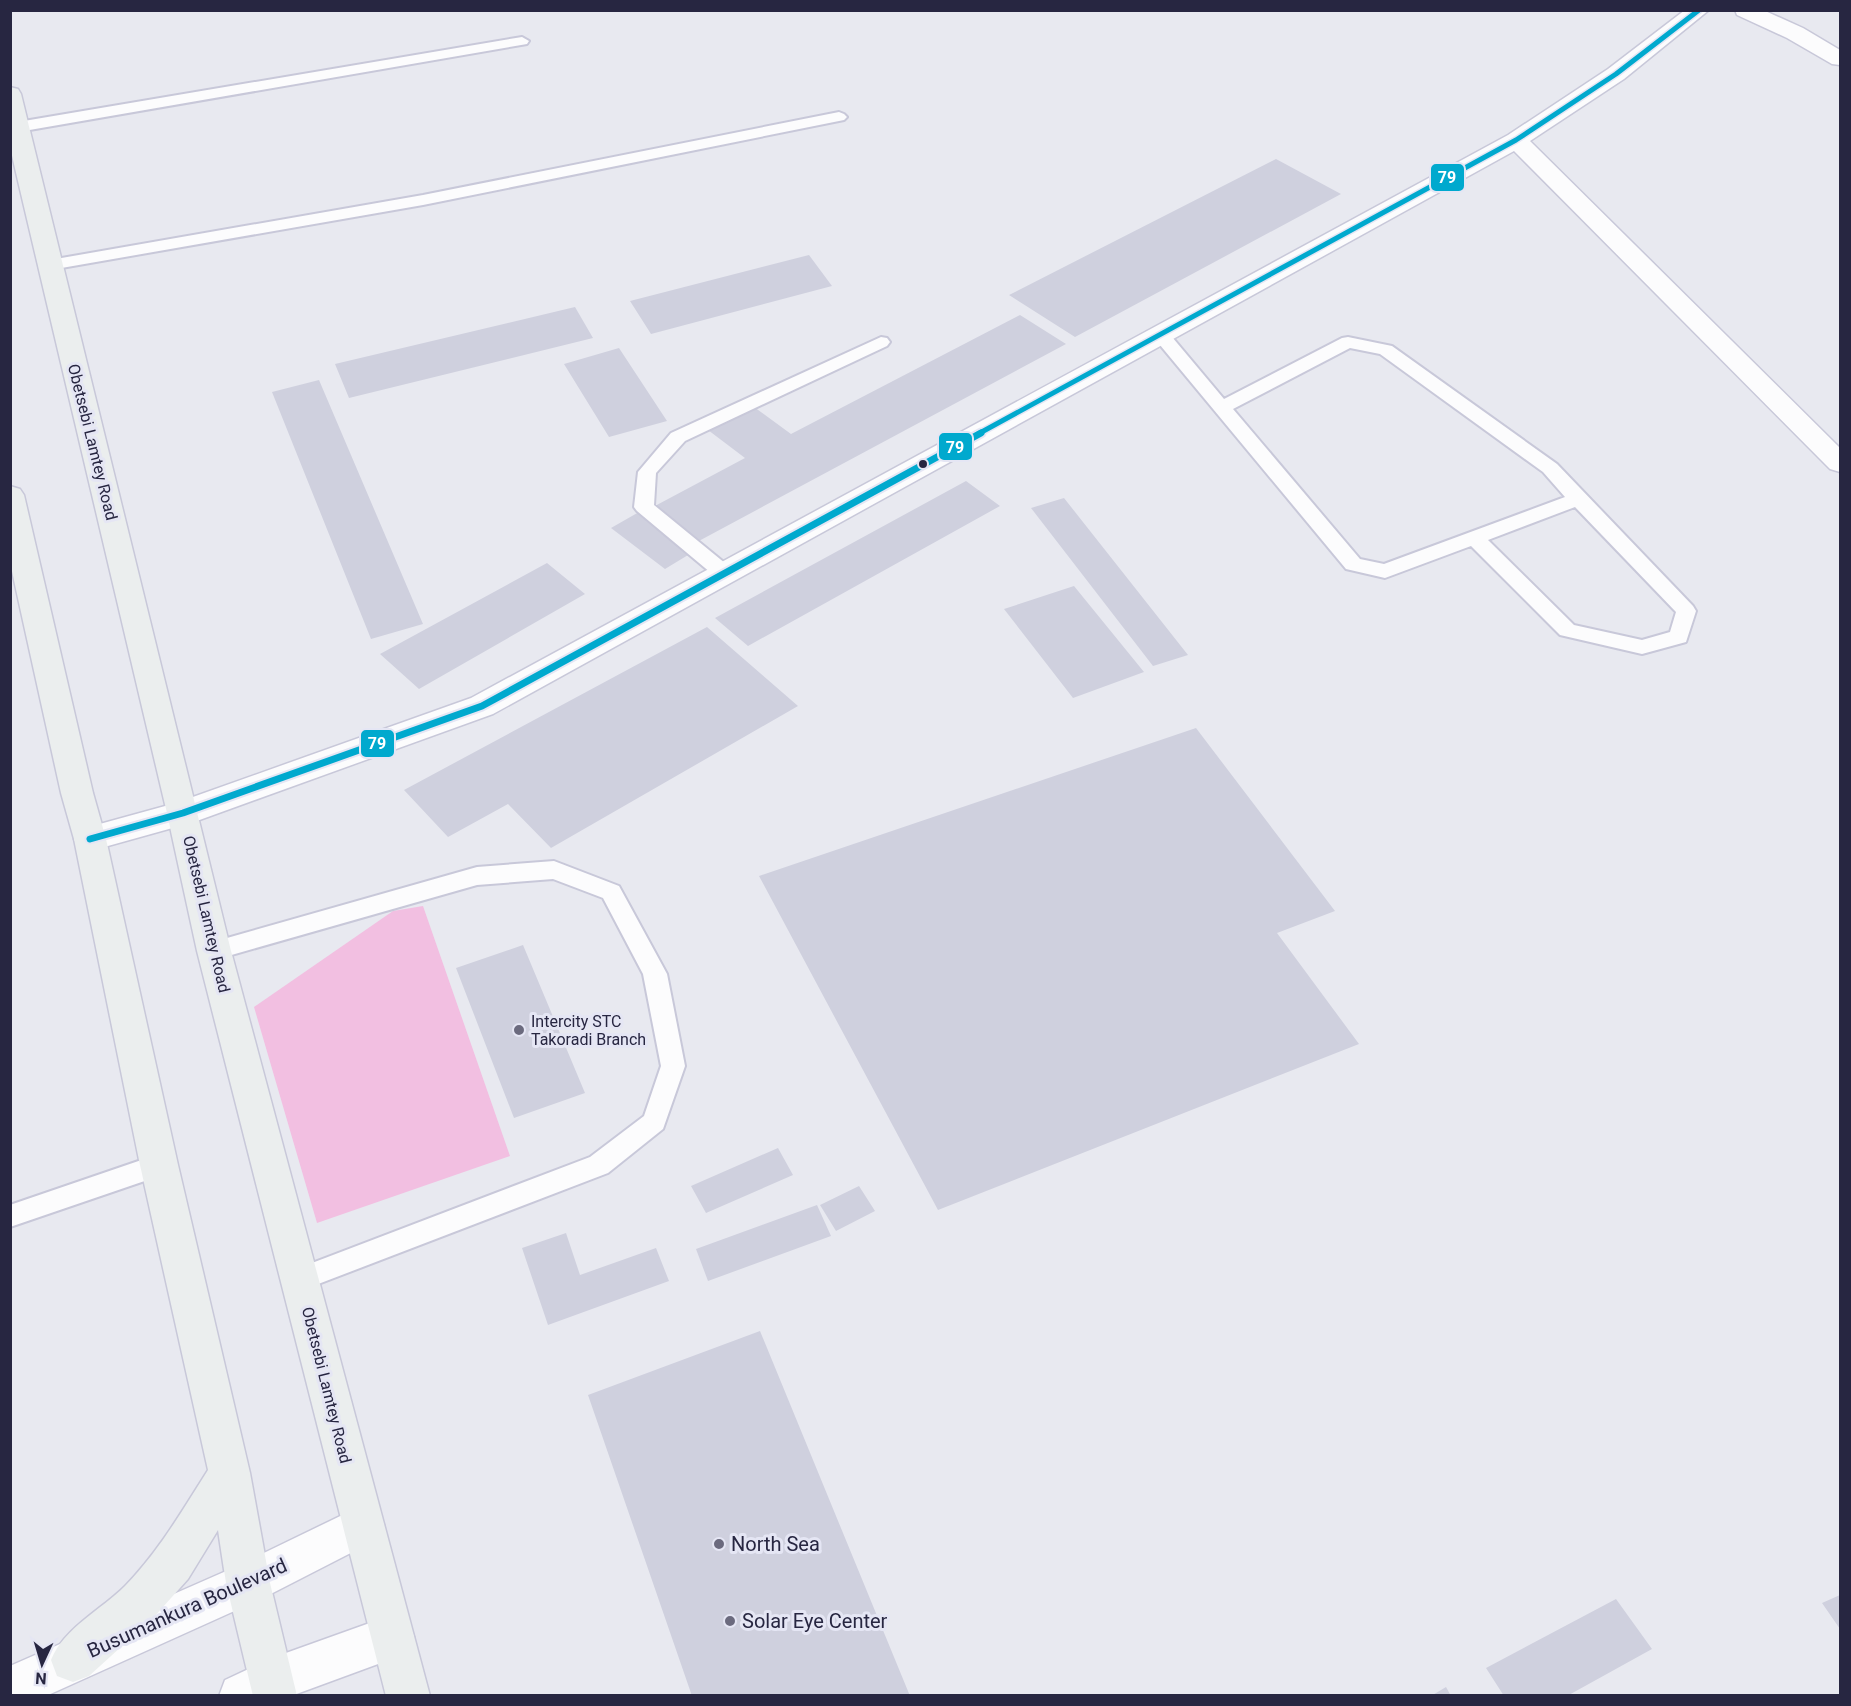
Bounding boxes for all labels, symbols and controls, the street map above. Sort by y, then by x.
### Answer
line badge: 79 [1430,163,1465,192]
text: 79 [1438,168,1456,187]
street label: Obetsebi Lamtey Road [64,362,121,522]
line badge: 79 [938,432,973,461]
text: 79 [946,438,964,457]
unlabelled marker [917,458,929,470]
line badge: 79 [360,729,395,758]
text: 79 [368,734,386,753]
street label: Obetsebi Lamtey Road [179,834,234,994]
place label: Intercity STC Takoradi Branch [531,1012,646,1049]
marker: Intercity STC Takoradi Branch [512,1023,526,1037]
street label: Obetsebi Lamtey Road [298,1305,355,1465]
place label: North Sea [731,1532,820,1556]
marker: North Sea [712,1537,726,1551]
street label: Busumankura Boulevard [83,1553,291,1663]
place label: Solar Eye Center [742,1609,888,1633]
marker: Solar Eye Center [723,1614,737,1628]
north arrow [12,1634,72,1694]
text: N [35,1669,47,1688]

